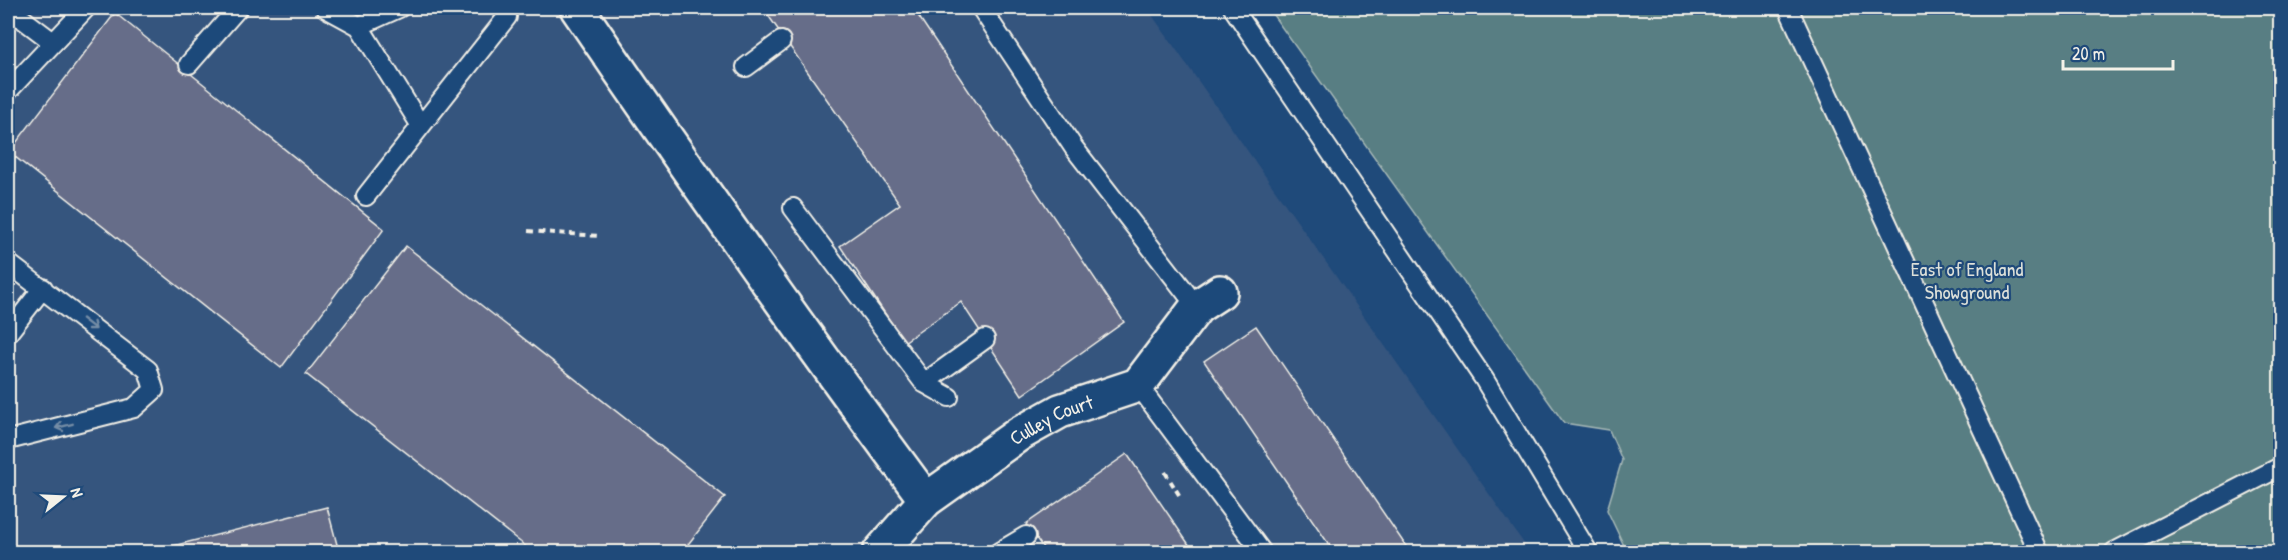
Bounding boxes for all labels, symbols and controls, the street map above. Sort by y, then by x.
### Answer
scale bar [2063,33,2172,71]
text: 20 m [2072,41,2105,66]
park label: East of England Showground [1911,255,2023,305]
one-way arrow [81,318,97,331]
street label: Culley Court [1003,387,1097,451]
one-way arrow [55,421,74,433]
north arrow [33,467,93,527]
text: N [65,485,89,500]

